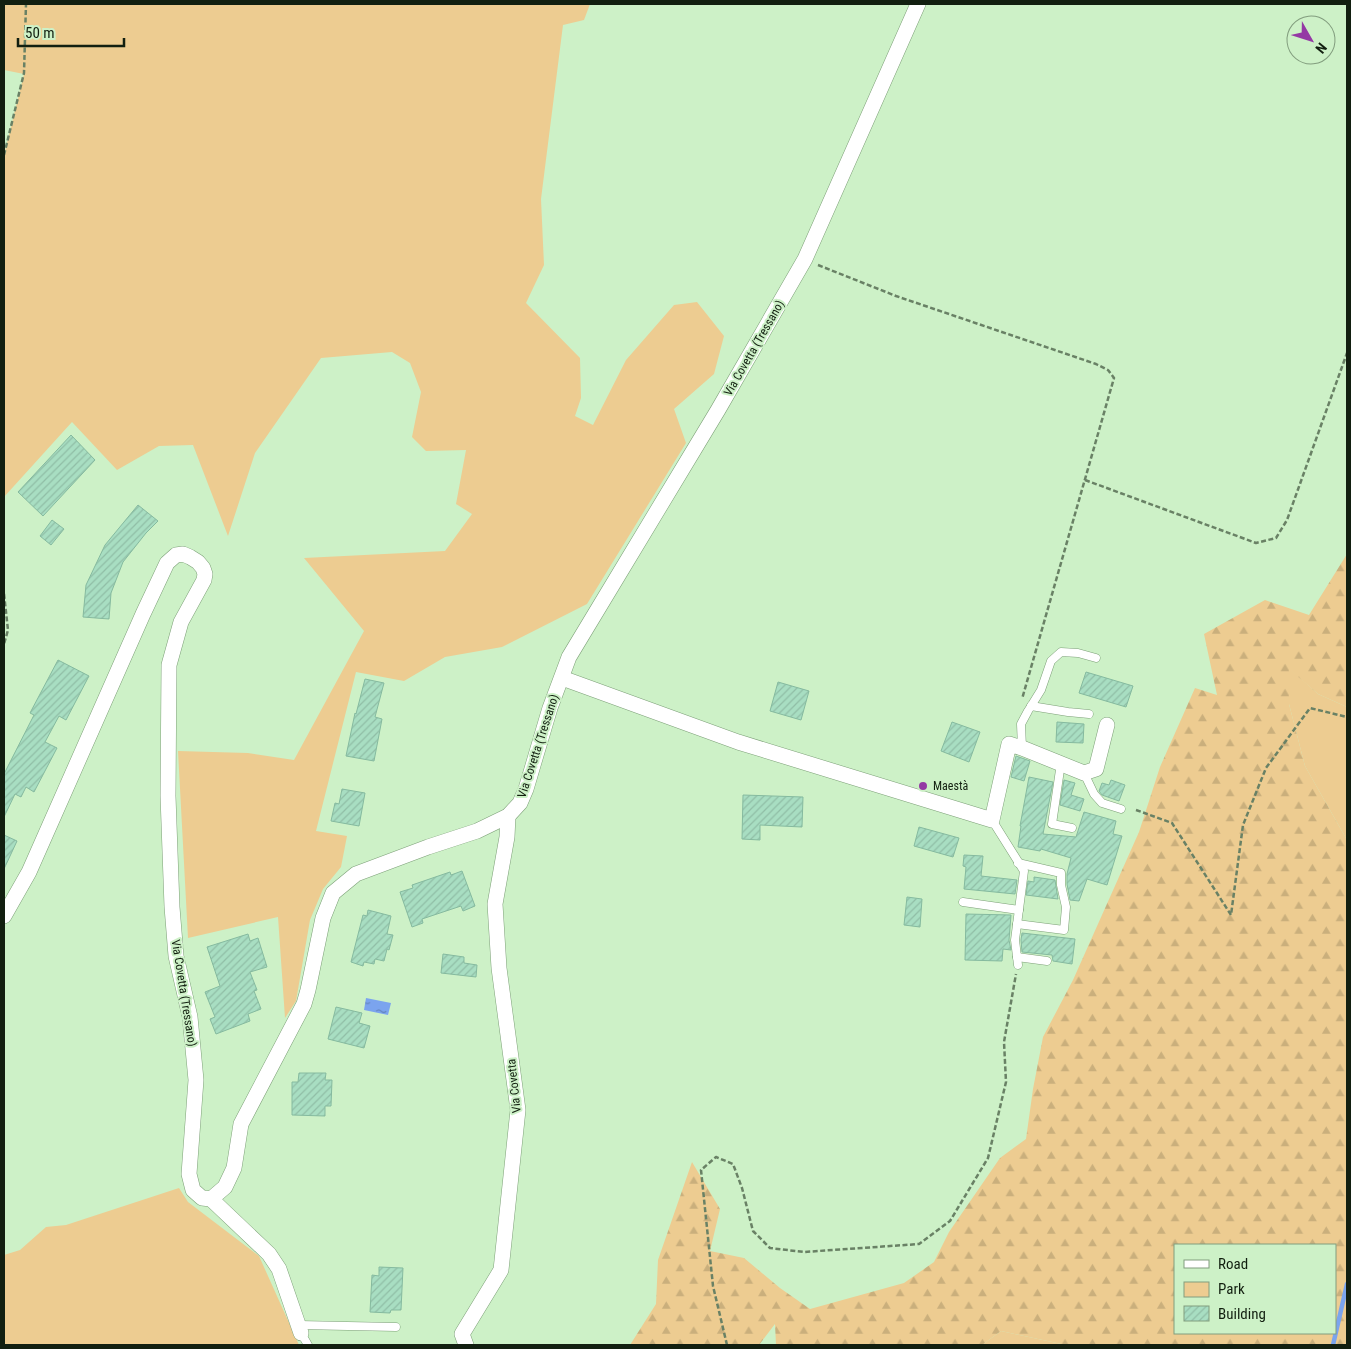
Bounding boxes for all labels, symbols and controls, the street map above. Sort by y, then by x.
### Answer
scale bar [18,15,124,47]
north arrow [1286,15,1336,65]
text: 50 m [25,24,55,42]
text: N [1312,40,1330,57]
street label: Via Covetta (Tressano) [721,298,787,398]
street label: Via Covetta (Tressano) [515,692,561,800]
place label: Maestà [933,779,968,793]
marker: Maestà [917,780,929,792]
street label: Via Covetta (Tressano) [169,939,199,1047]
street label: Via Covetta [504,1058,524,1114]
legend [1174,1244,1336,1334]
text: Road [1218,1255,1248,1273]
text: Park [1218,1280,1245,1298]
text: Building [1218,1305,1266,1323]

